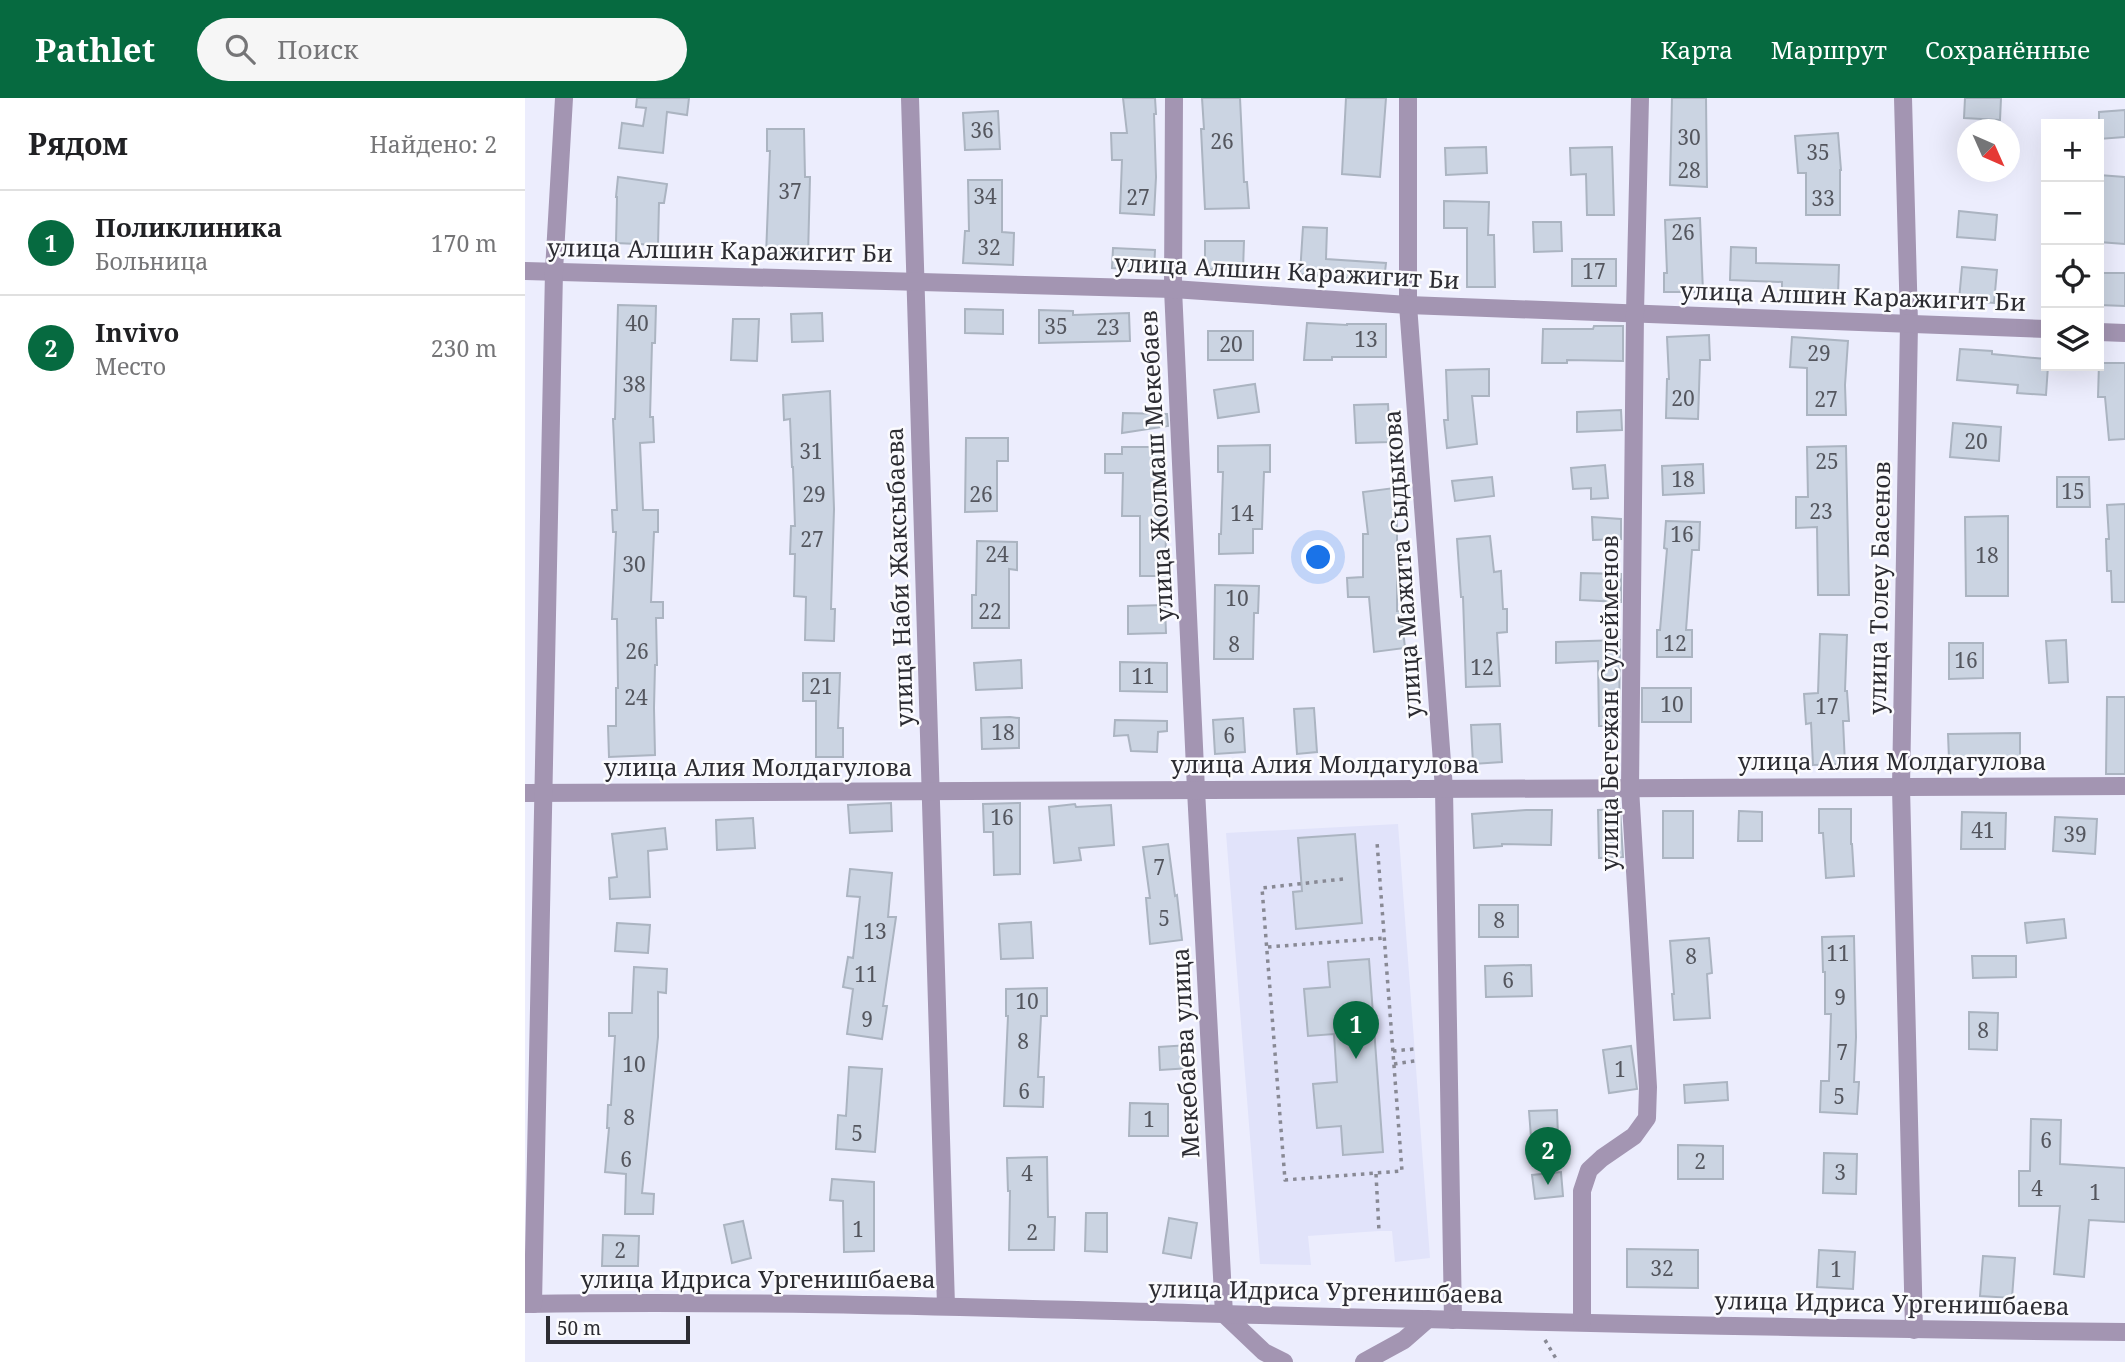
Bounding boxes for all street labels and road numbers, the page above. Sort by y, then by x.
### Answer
street label: улица Алшин Каражигит Би [547,230,893,269]
street label: улица Алшин Каражигит Би [1113,245,1461,296]
street label: улица Алшин Каражигит Би [1680,273,2026,318]
street label: улица Жолмаш Мекебаев [1131,310,1180,622]
street label: улица Мажита Сыдыкова [1374,409,1429,719]
street label: улица Наби Жаксыбаева [877,427,920,728]
street label: улица Толеу Басенов [1860,461,1897,715]
street label: улица Бегежан Сулейменов [1592,535,1625,871]
street label: улица Алия Молдагулова [1738,744,2046,777]
street label: улица Алия Молдагулова [1171,747,1479,780]
street label: улица Алия Молдагулова [604,750,912,783]
street label: Мекебаева улица [1163,947,1206,1159]
street label: улица Идриса Ургенишбаева [580,1262,936,1295]
street label: улица Идриса Ургенишбаева [1148,1271,1504,1310]
street label: улица Идриса Ургенишбаева [1714,1283,2070,1322]

